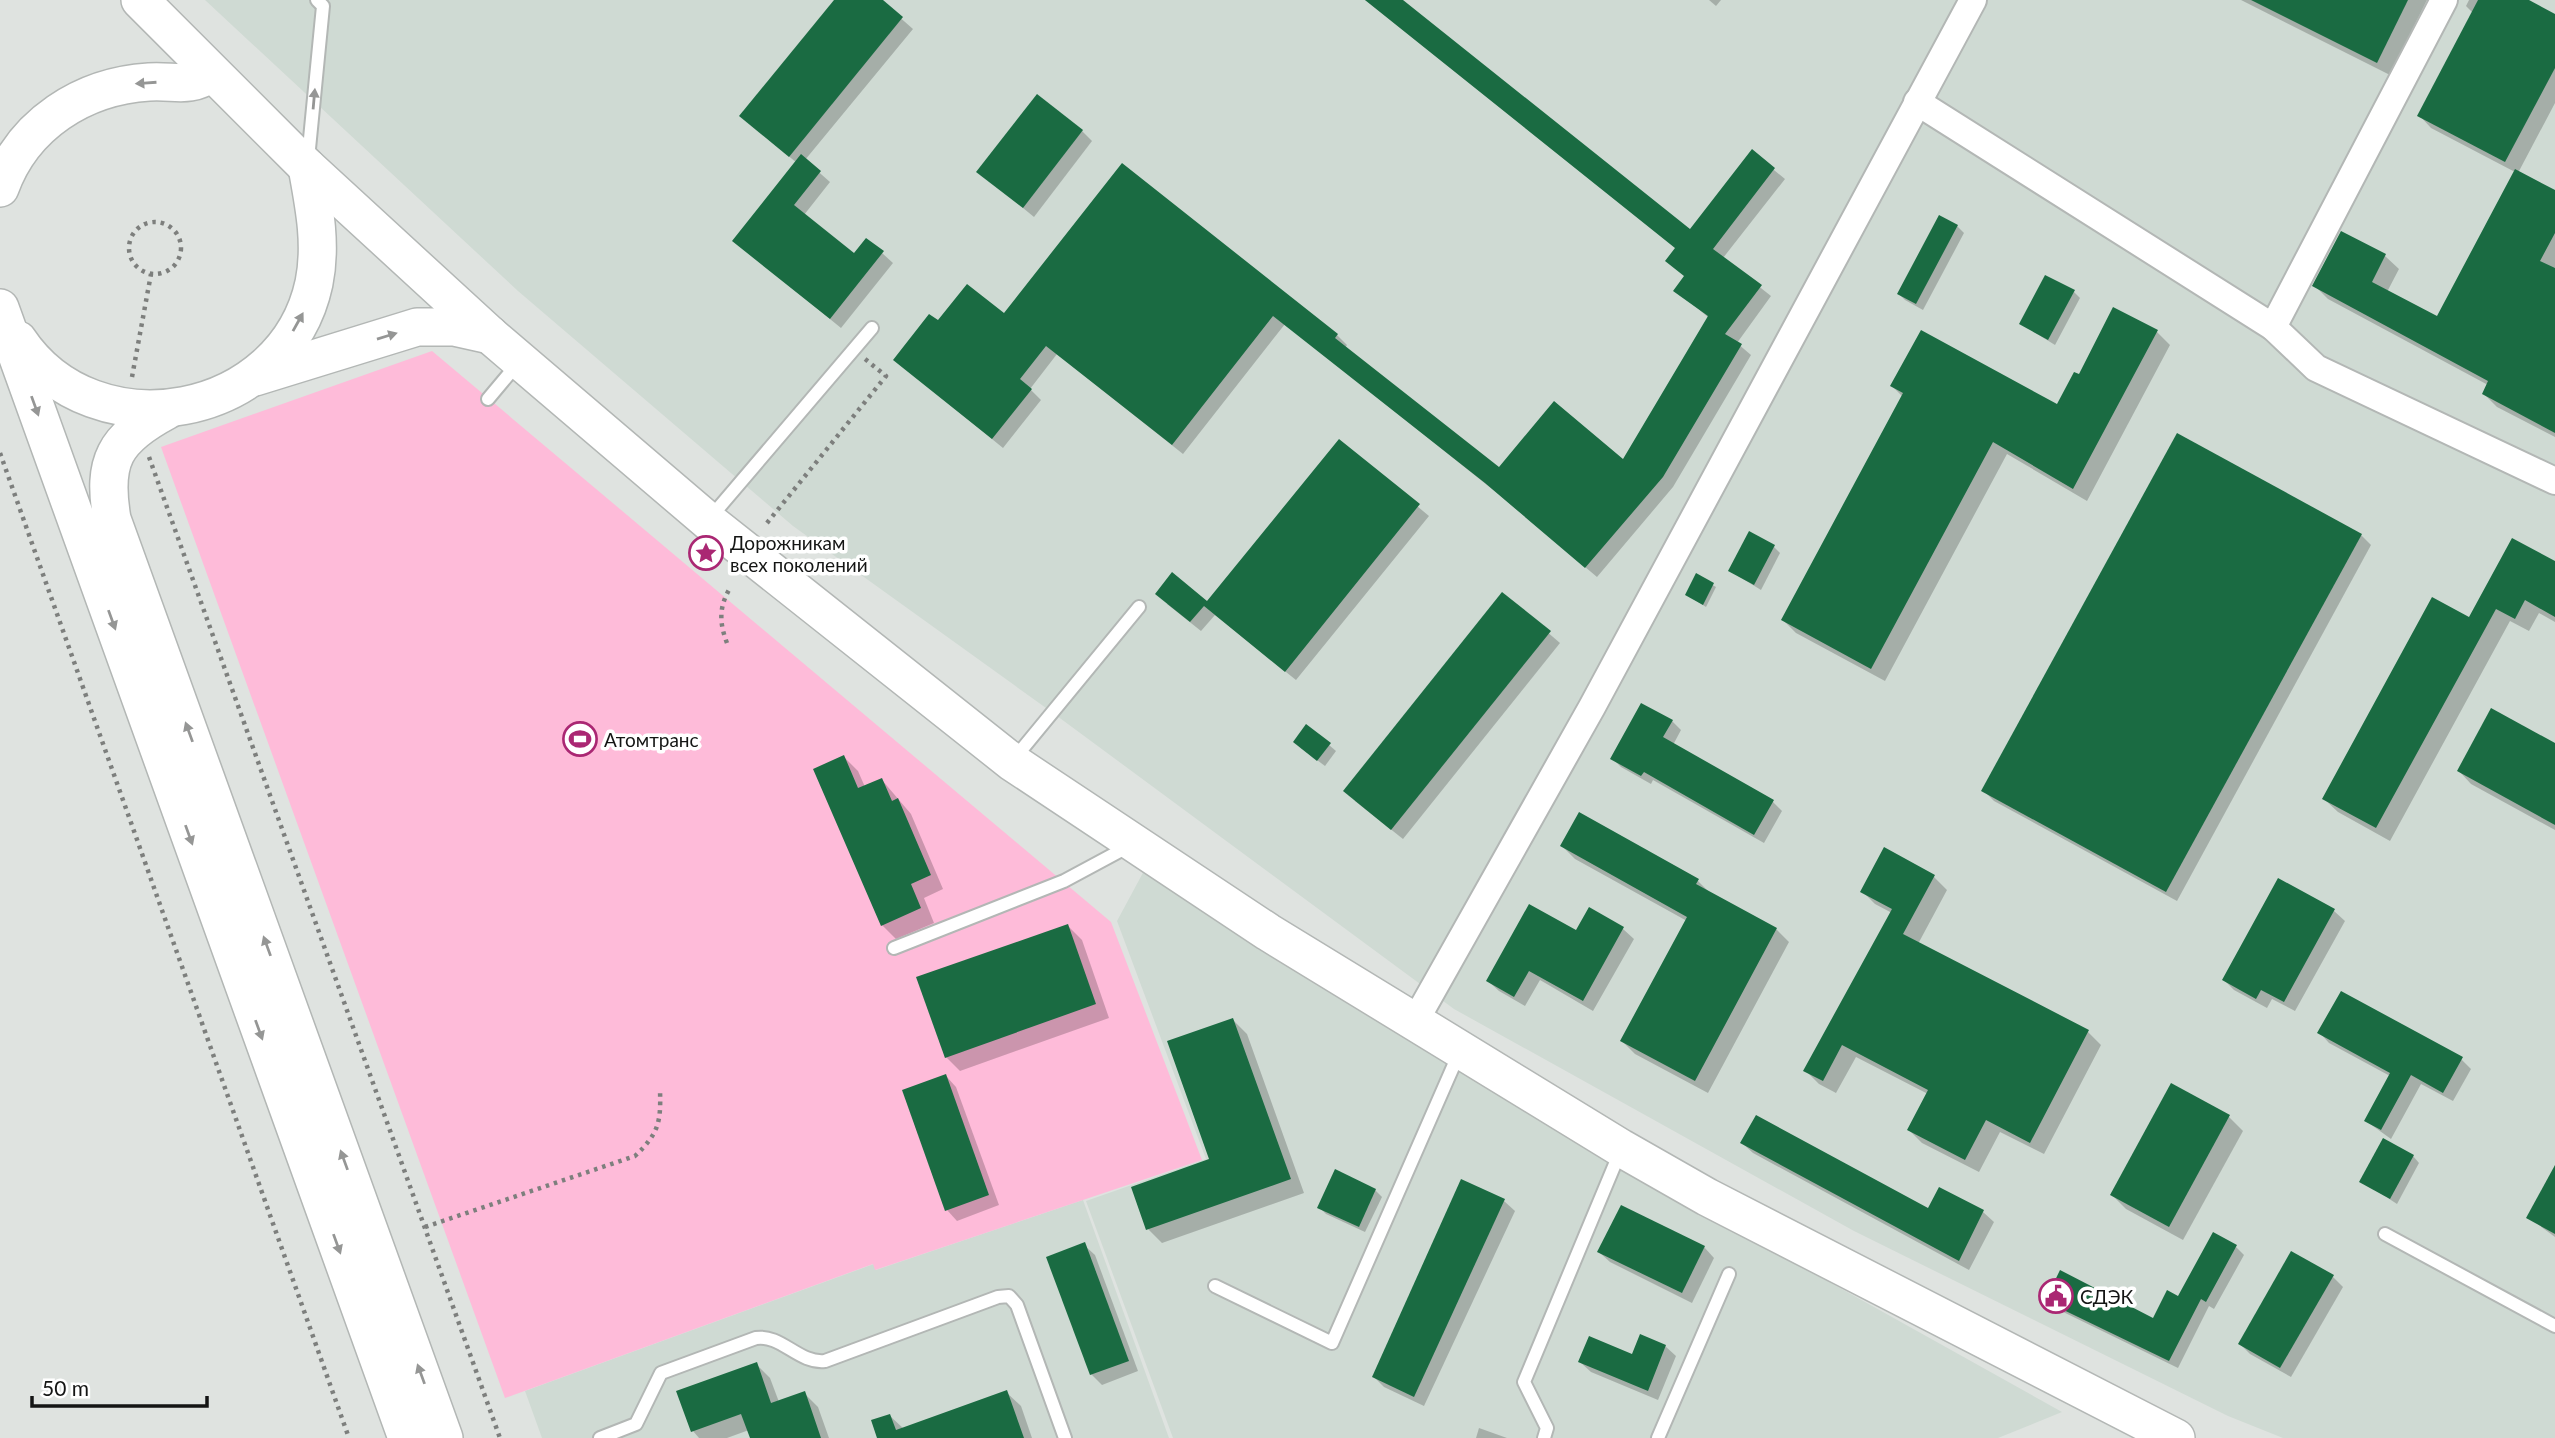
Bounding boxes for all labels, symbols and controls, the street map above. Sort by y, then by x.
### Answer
one-way arrow [135,78,157,89]
one-way arrow [309,88,320,110]
one-way arrow [292,313,304,332]
one-way arrow [377,331,398,341]
one-way arrow [30,396,41,417]
place label: Дорожникам всех поколений [730,531,868,576]
place icon: Дорожникам всех поколений [687,534,725,572]
one-way arrow [107,610,118,631]
sports icon: Атомтранс [561,720,599,758]
one-way arrow [183,721,194,742]
place label: Атомтранс [604,728,699,751]
one-way arrow [184,824,195,845]
one-way arrow [261,935,272,956]
one-way arrow [254,1019,265,1040]
one-way arrow [338,1149,349,1170]
one-way arrow [331,1233,342,1254]
public building icon: СДЭК [2037,1277,2075,1315]
place label: СДЭК [2080,1285,2133,1308]
one-way arrow [415,1363,426,1384]
scale bar [32,1364,206,1408]
text: 50 m [42,1375,89,1400]

